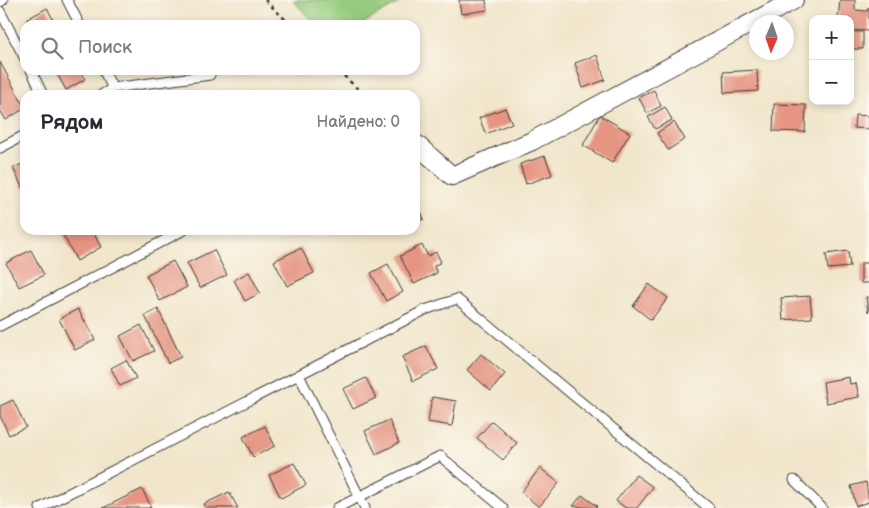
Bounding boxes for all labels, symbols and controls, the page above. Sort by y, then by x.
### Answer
north arrow [749,15,794,60]
map controls [809,15,854,105]
button: + [809,15,854,60]
search box [20,20,420,75]
icon: search [38,34,66,62]
text: Поиск [78,36,132,59]
button: − [809,60,854,105]
text: Рядом [40,110,103,135]
text: Найдено: 0 [317,113,400,132]

